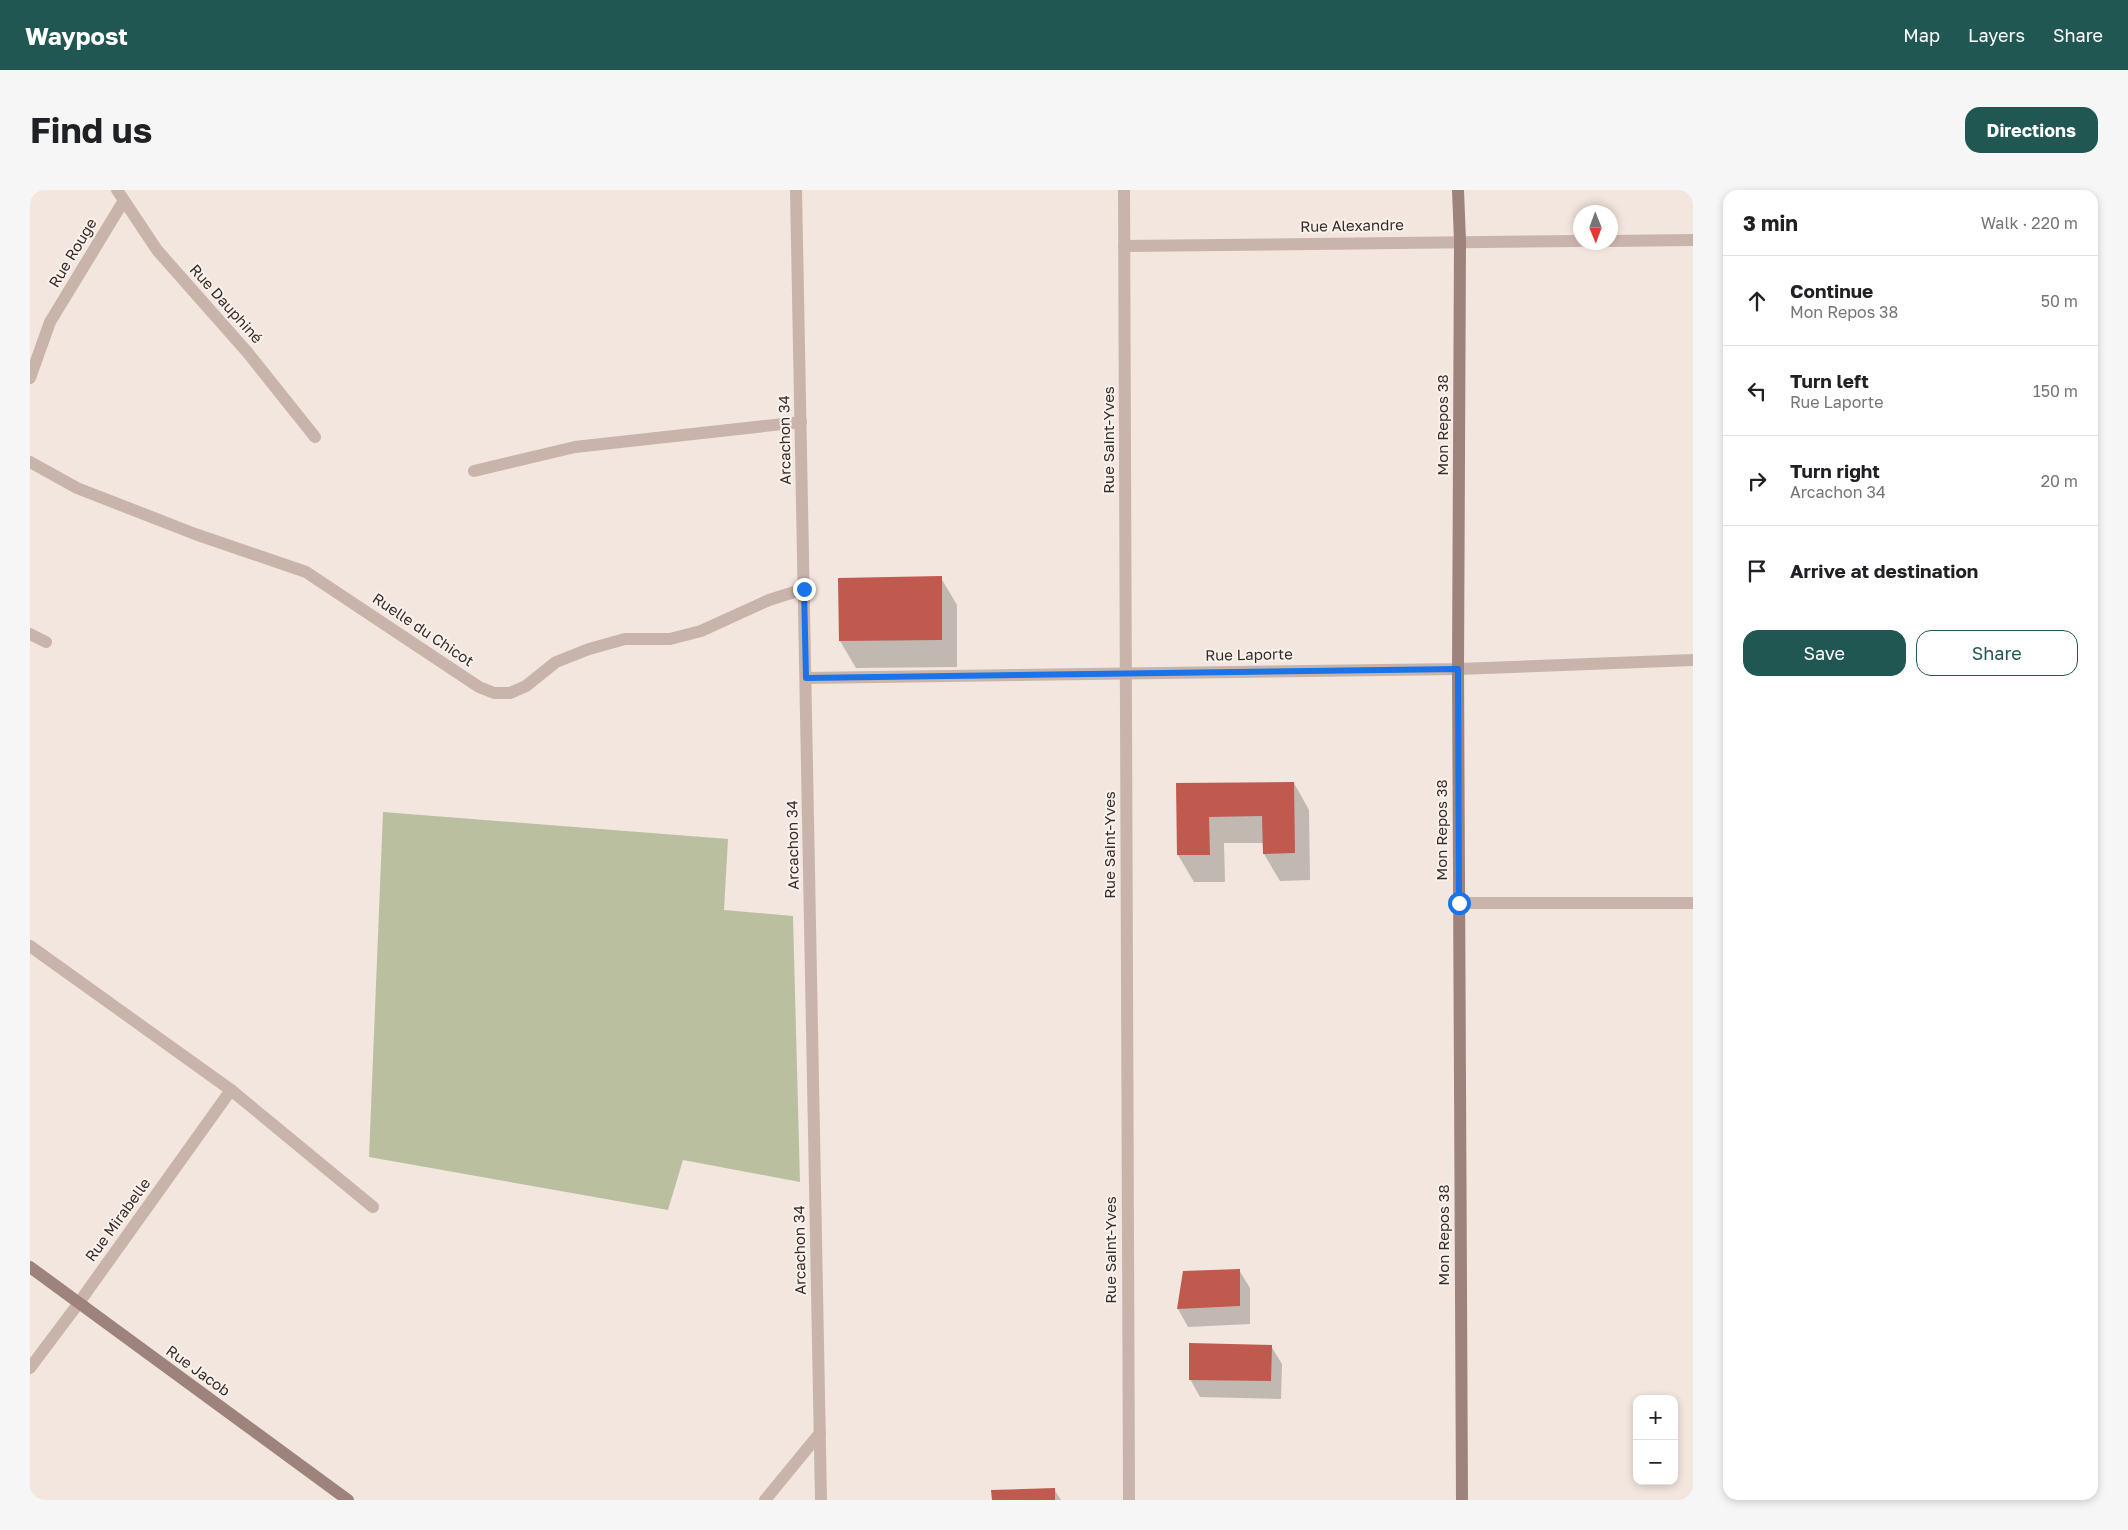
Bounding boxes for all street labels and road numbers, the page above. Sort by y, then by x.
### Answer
street label: Rue Rouge [44,214,100,290]
street label: Rue Alexandre [1300,215,1404,235]
street label: Rue Dauphiné [187,260,267,347]
street label: Mon Repos 38 [1433,374,1451,476]
street label: Rue Saint-Yves [1099,386,1117,494]
street label: Arcachon 34 [774,395,794,485]
street label: Ruelle du Chicot [370,589,478,670]
street label: Rue Laporte [1205,644,1293,664]
street label: Mon Repos 38 [1432,779,1450,881]
street label: Rue Saint-Yves [1100,791,1118,899]
street label: Arcachon 34 [782,800,802,890]
street label: Rue Mirabelle [81,1174,154,1265]
street label: Mon Repos 38 [1434,1184,1452,1286]
street label: Rue Saint-Yves [1101,1196,1119,1304]
street label: Arcachon 34 [789,1205,809,1295]
street label: Rue Jacob [163,1341,234,1399]

